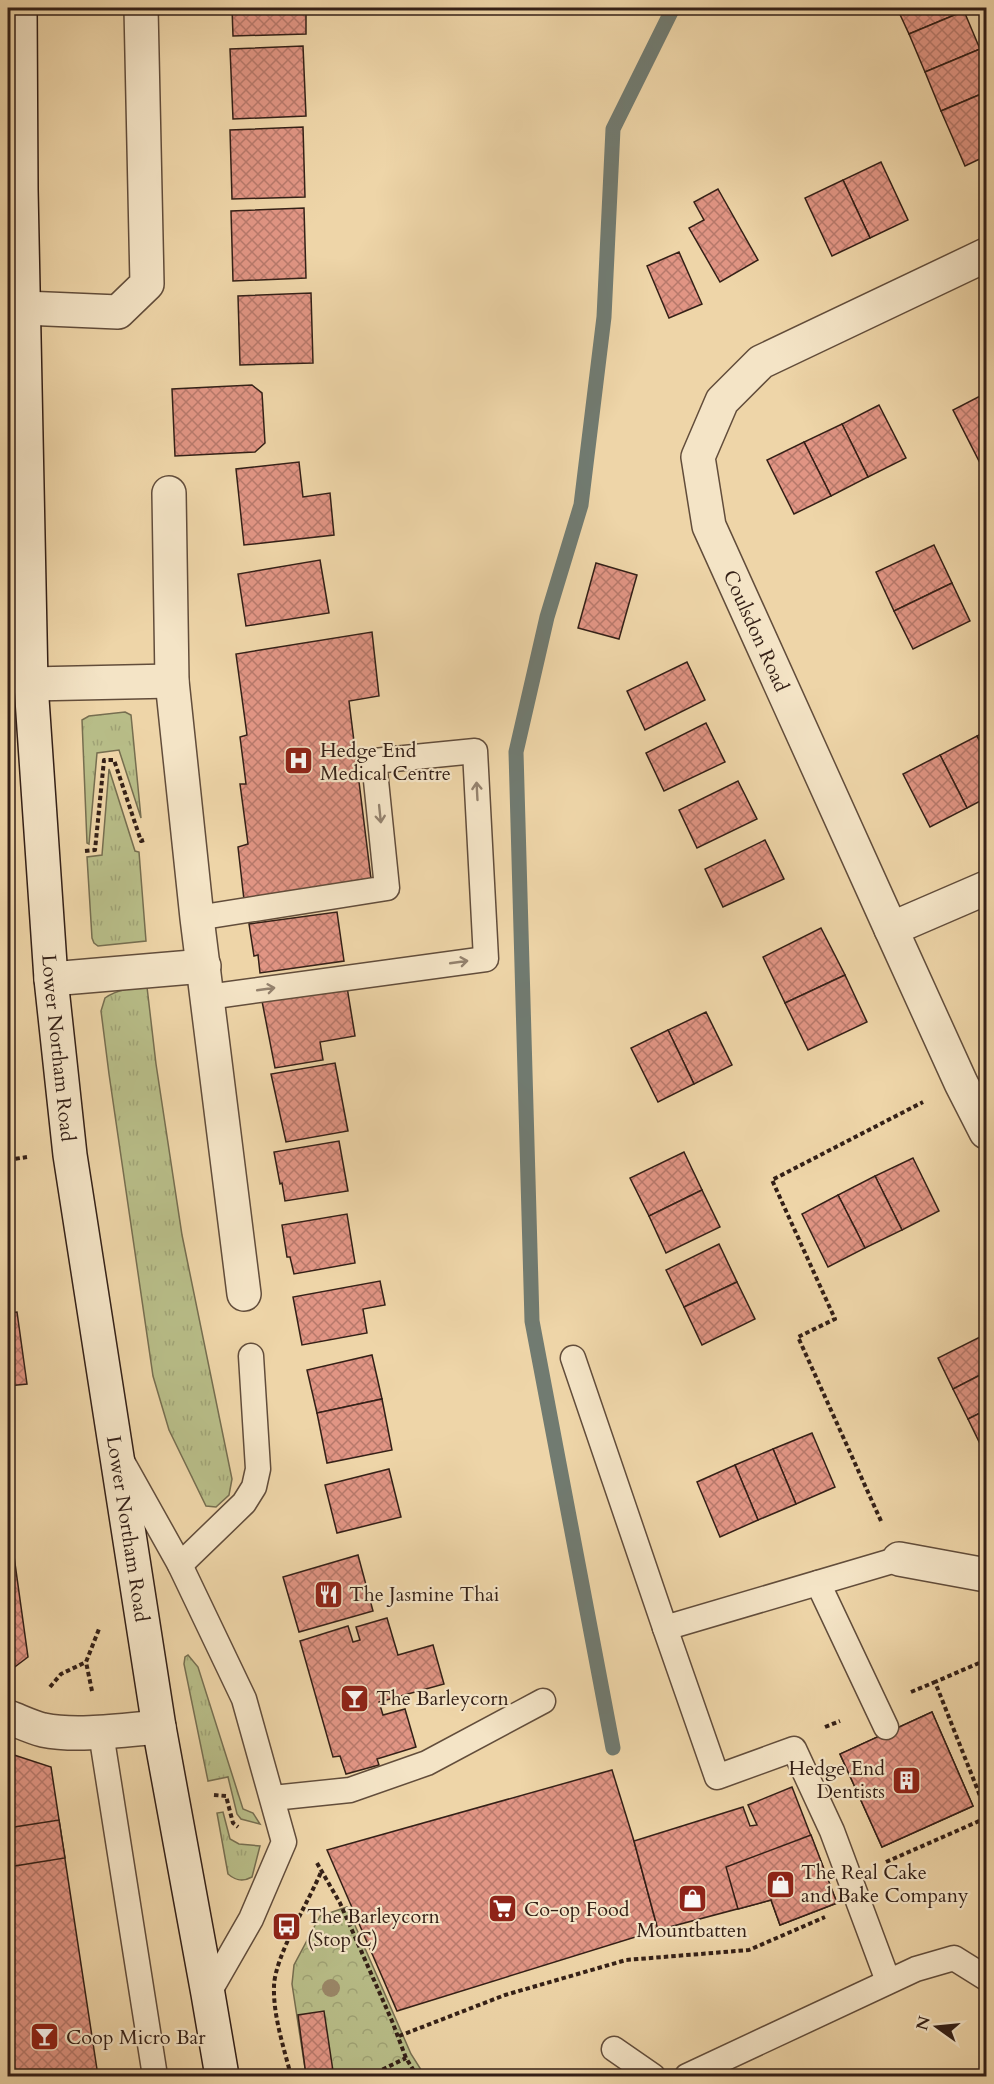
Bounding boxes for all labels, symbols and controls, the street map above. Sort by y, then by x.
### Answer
street label: Coulsdon Road [717,565,796,696]
place label: Hedge End Medical Centre [320,737,451,787]
hospital icon: Hedge End Medical Centre [283,745,315,777]
one-way arrow [472,782,483,802]
one-way arrow [375,804,386,823]
street label: Lower Northam Road [36,953,82,1143]
one-way arrow [448,957,468,968]
one-way arrow [255,983,275,994]
street label: Lower Northam Road [100,1434,156,1624]
restaurant icon: The Jasmine Thai [312,1578,344,1610]
place label: The Jasmine Thai [349,1581,500,1608]
bar icon: The Barleycorn [339,1682,371,1714]
place label: The Barleycorn [376,1685,510,1712]
place label: Hedge End Dentists [789,1755,885,1805]
building icon: Hedge End Dentists [890,1764,922,1796]
place label: The Real Cake and Bake Company [801,1859,969,1909]
shop icon: The Real Cake and Bake Company [764,1868,796,1900]
shop icon: Mountbatten [676,1883,708,1915]
supermarket icon: Co-op Food [487,1893,519,1925]
place label: Co-op Food [524,1896,630,1923]
place label: The Barleycorn (Stop C) [307,1903,441,1953]
bus stop icon: The Barleycorn (Stop C) [270,1911,302,1943]
place label: Mountbatten [637,1917,748,1944]
north arrow [907,1997,967,2057]
text: N [911,2014,936,2033]
bar icon: Coop Micro Bar [29,2021,61,2053]
place label: Coop Micro Bar [66,2024,206,2051]

